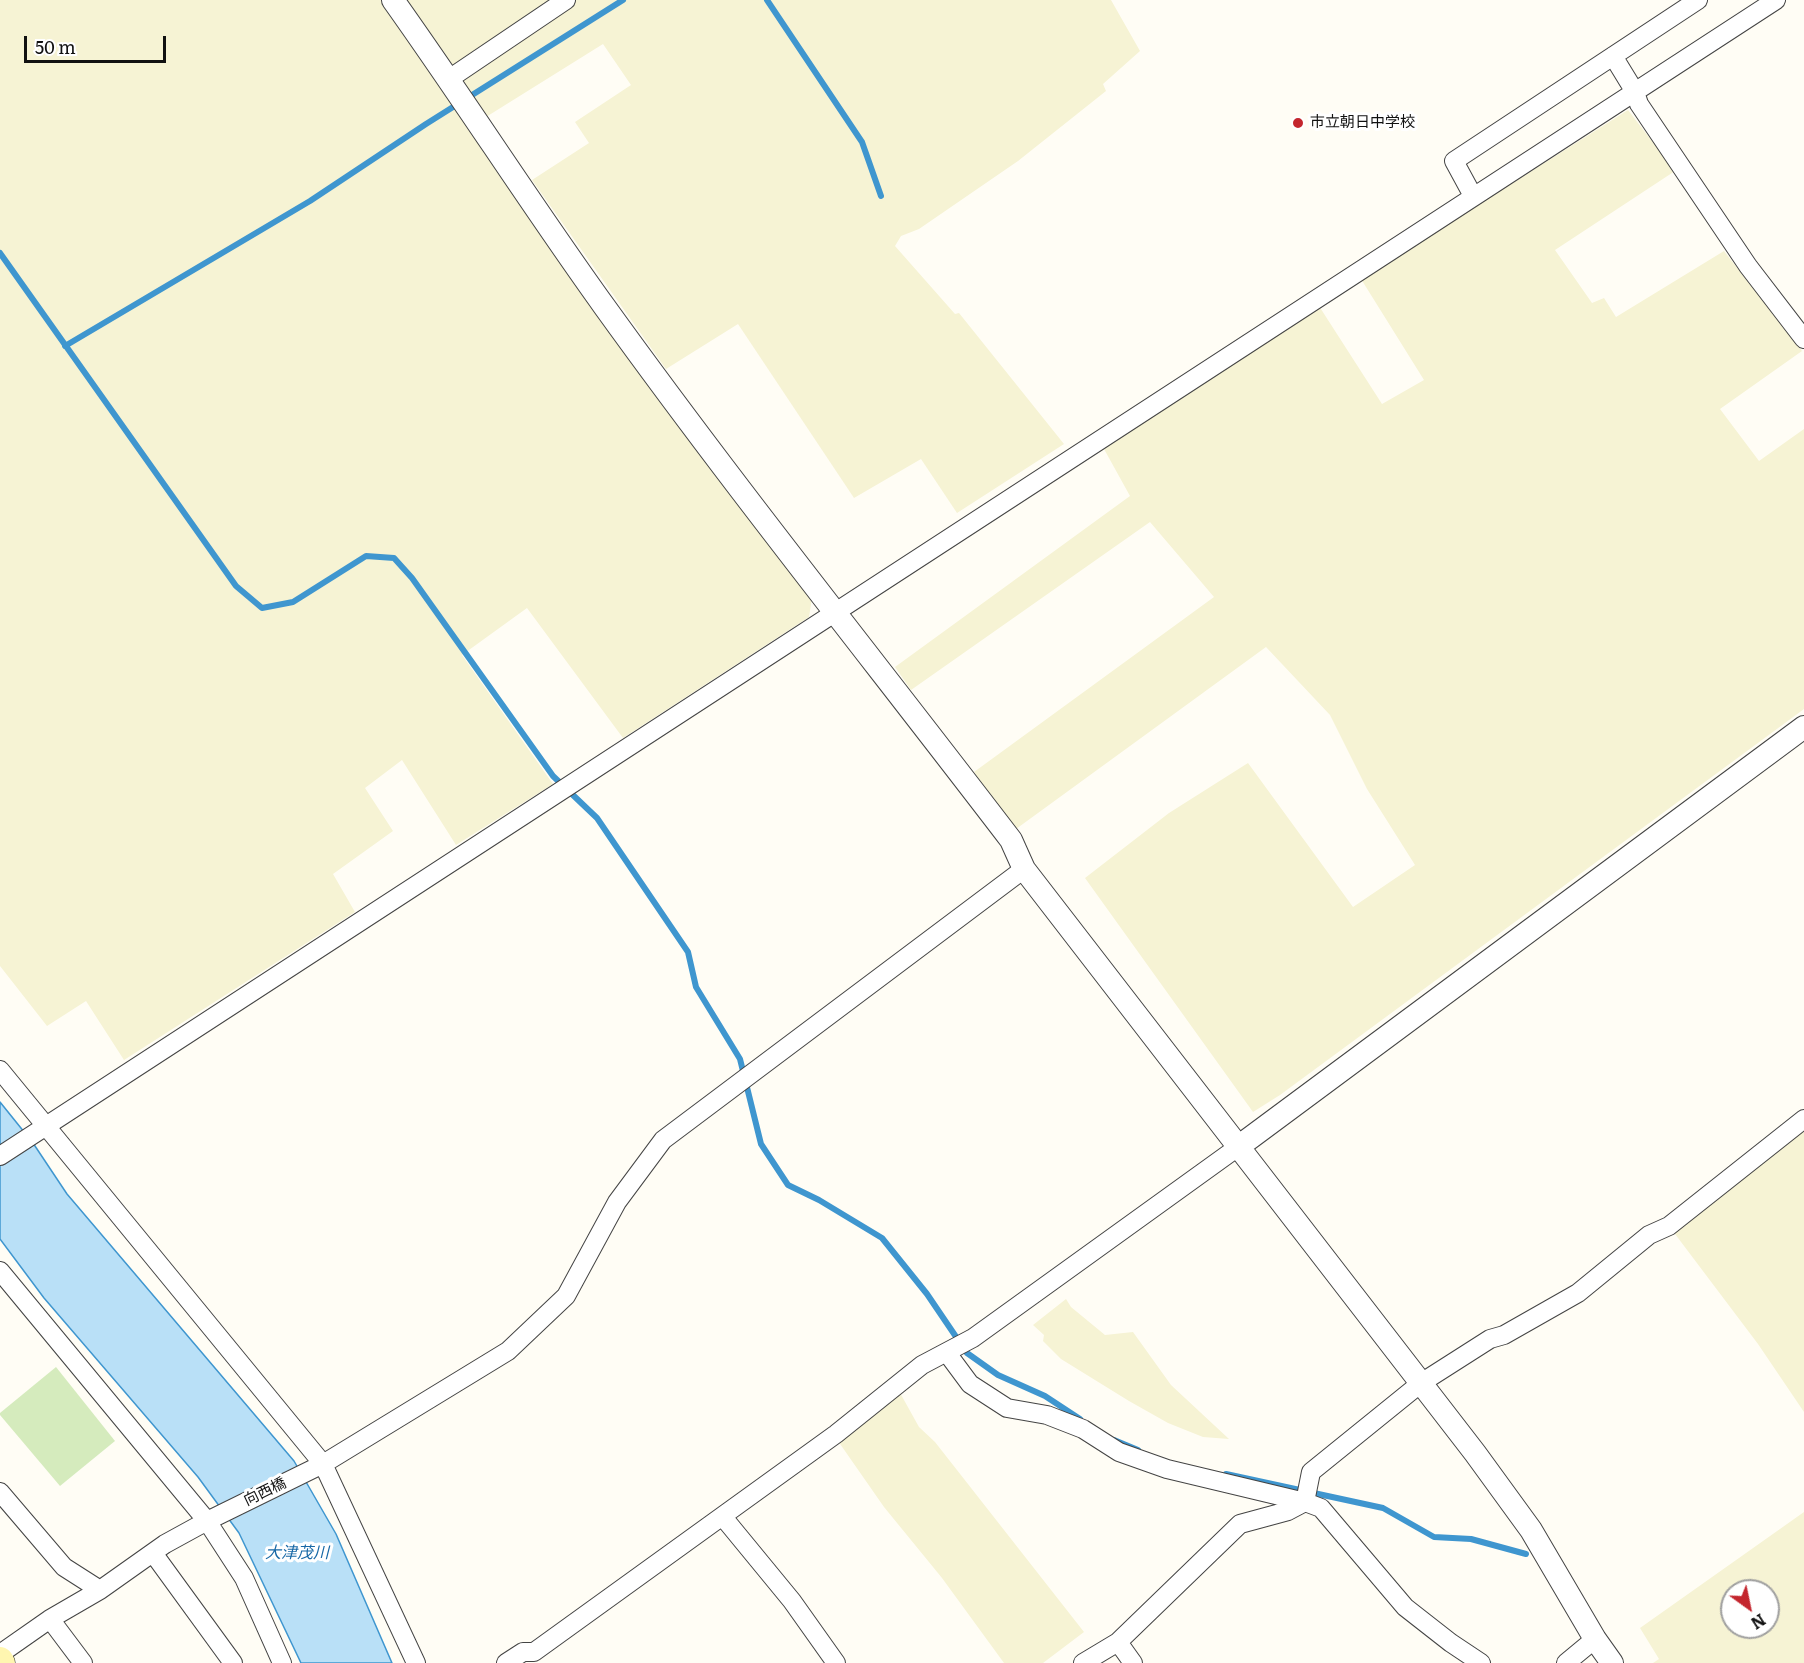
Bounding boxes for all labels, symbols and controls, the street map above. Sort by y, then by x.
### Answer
scale bar [27,24,170,62]
text: 50 m [35,33,76,60]
place label: 市立朝日中学校 [1310,114,1415,132]
marker: 市立朝日中学校 [1291,116,1305,130]
street label: 向西橋 [241,1474,289,1510]
water label: 大津茂川 [265,1543,329,1563]
north arrow [1720,1579,1780,1639]
text: N [1747,1609,1771,1636]

